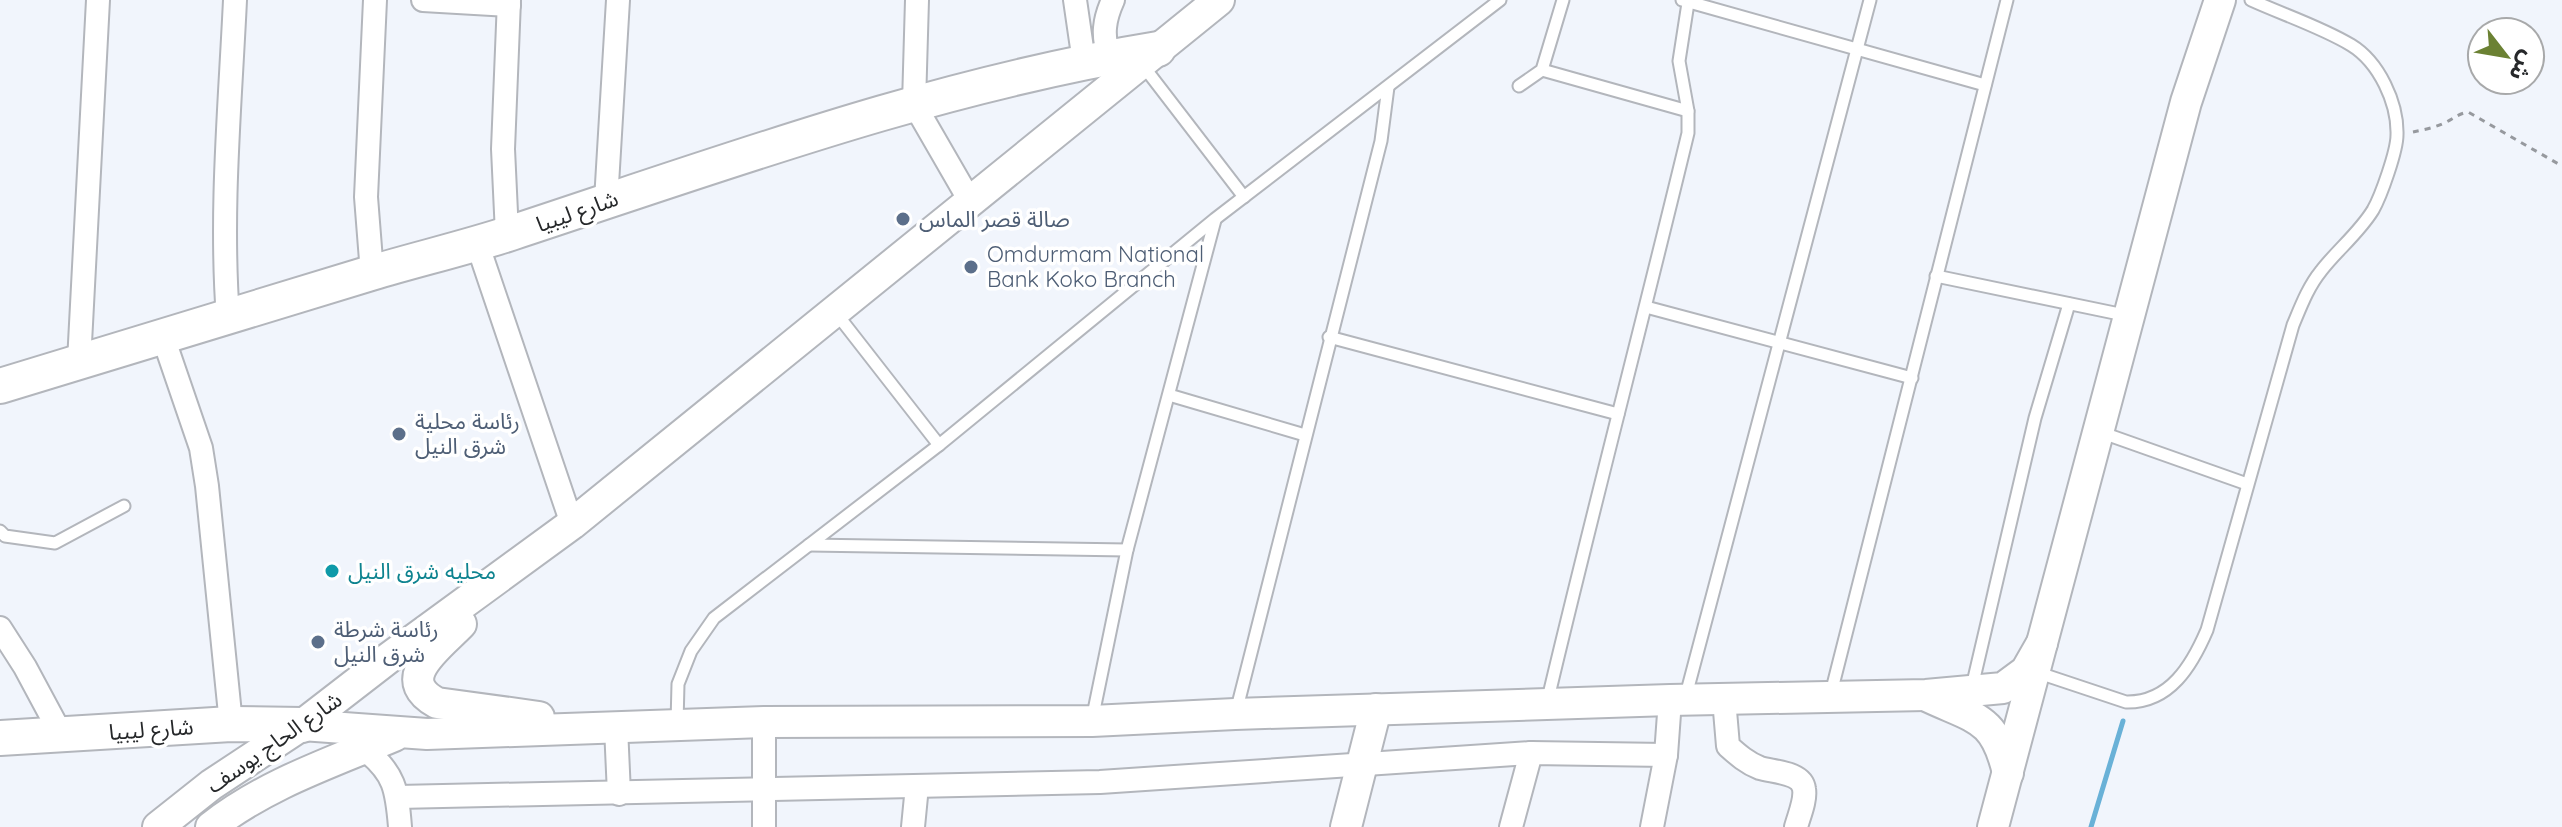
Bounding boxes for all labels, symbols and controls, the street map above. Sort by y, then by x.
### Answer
north arrow [2466,16,2546,96]
text: ش [2503,46,2543,86]
street label: شارع ليبيا [532,184,623,241]
place label: صالة قصر الماس [919,205,1070,233]
marker: صالة قصر الماس [894,210,912,228]
place label: Omdurmam National Bank Koko Branch [987,240,1204,293]
marker: Omdurmam National Bank Koko Branch [962,258,980,276]
place label: رئاسة محلية شرق النيل [415,407,520,460]
marker: رئاسة محلية شرق النيل [390,425,408,443]
place label: محليه شرق النيل [348,557,496,585]
marker: محليه شرق النيل [323,562,341,580]
place label: رئاسة شرطة شرق النيل [334,615,439,668]
marker: رئاسة شرطة شرق النيل [309,633,327,651]
street label: شارع الحاج يوسف [201,685,349,801]
street label: شارع ليبيا [108,712,195,749]

